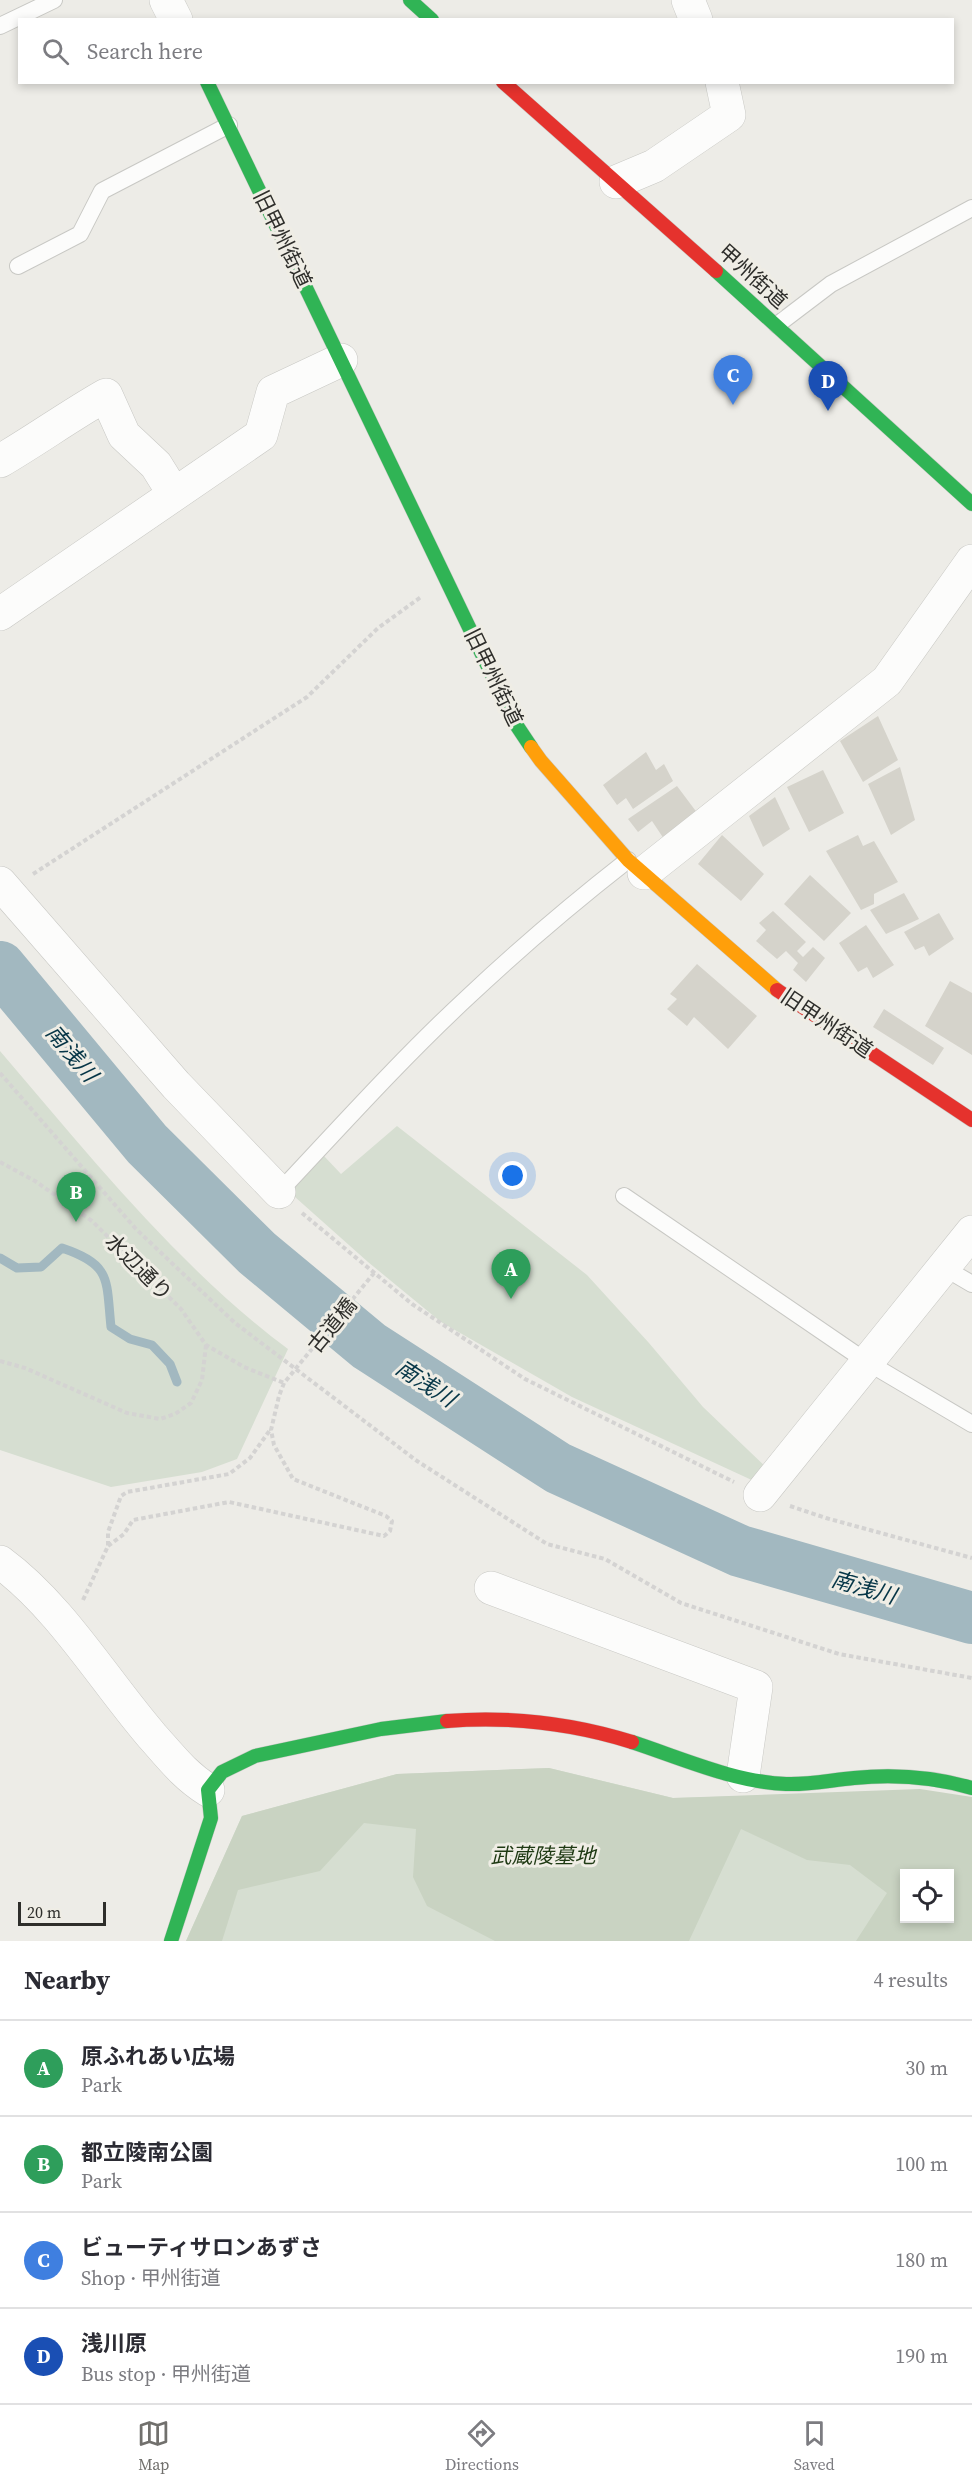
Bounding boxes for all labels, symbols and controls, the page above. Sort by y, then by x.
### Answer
search box [18,18,954,84]
icon: search [39,35,72,68]
text: Search here [87,36,203,66]
street label: 旧甲州街道 [247,185,319,293]
street label: 甲州街道 [712,237,794,315]
pin: C [714,356,752,405]
pin: D [808,362,848,411]
street label: 旧甲州街道 [458,623,530,731]
street label: 旧甲州街道 [775,982,879,1064]
water label: 南浅川 [39,1018,106,1089]
your location [498,1161,527,1190]
pin: B [56,1172,96,1222]
street label: 水辺通り [99,1227,179,1307]
pin: A [492,1250,530,1299]
street label: 古道橋 [301,1291,363,1359]
water label: 南浅川 [390,1352,464,1415]
water label: 南浅川 [828,1563,902,1611]
park label: 武蔵陵墓地 [491,1841,597,1870]
map controls [900,1869,954,1923]
button: locate [900,1869,954,1923]
scale bar [18,1899,106,1926]
text: 20 m [27,1901,61,1923]
text: Nearby [24,1962,110,1998]
text: 4 results [873,1966,948,1994]
text: 原ふれあい広場 [81,2041,235,2071]
text: A [37,2054,50,2082]
text: 30 m [905,2054,948,2082]
text: Park [81,2071,122,2099]
text: 都立陵南公園 [81,2137,213,2167]
text: B [37,2150,50,2178]
text: 100 m [895,2150,948,2178]
text: Park [81,2167,122,2195]
text: ビューティサロンあずさ [81,2232,322,2262]
text: C [37,2246,50,2274]
text: 180 m [895,2246,948,2274]
text: Shop · 甲州街道 [81,2264,221,2292]
text: 浅川原 [81,2328,147,2358]
text: D [36,2342,51,2370]
text: 190 m [895,2342,948,2370]
text: Bus stop · 甲州街道 [81,2360,251,2388]
tab: Map [137,2417,170,2475]
tab: Directions [445,2417,519,2475]
tab: Saved [794,2417,835,2475]

